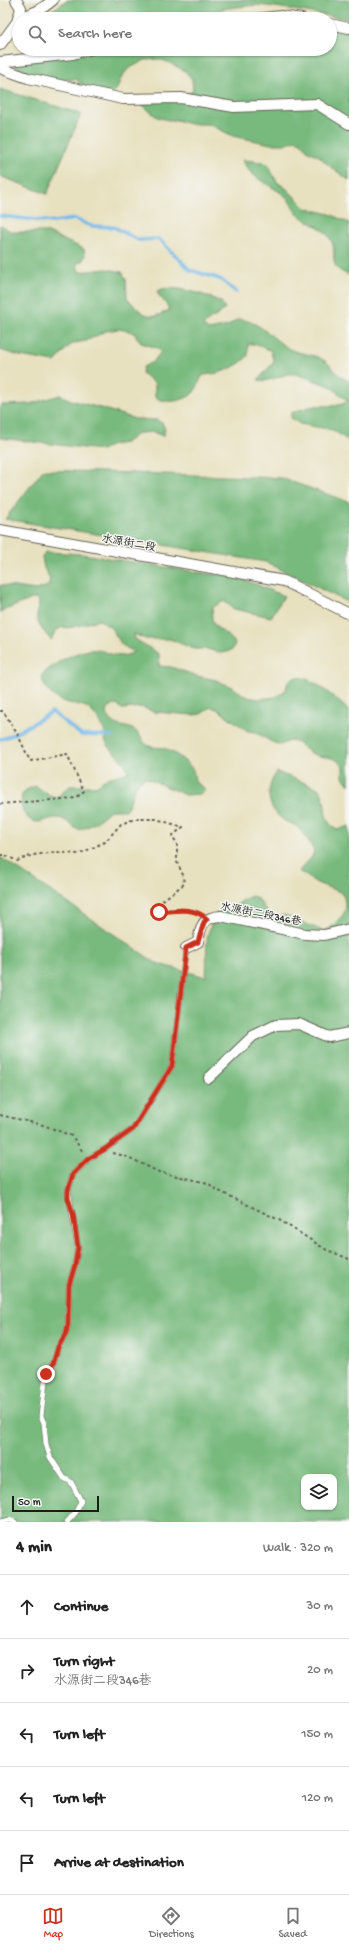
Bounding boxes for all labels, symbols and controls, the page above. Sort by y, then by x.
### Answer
search box [12,12,337,56]
icon: search [26,23,48,45]
text: Search here [58,25,132,43]
street label: 水源街二段 [101,532,157,555]
street label: 水源街二段346巷 [219,900,302,929]
route start [150,903,168,921]
route end [37,1365,55,1383]
map controls [301,1474,337,1510]
button: layers [301,1474,337,1510]
scale bar [12,1494,99,1513]
text: 50 m [18,1497,40,1509]
text: 4 min [16,1538,52,1558]
text: Walk · 320 m [263,1541,333,1556]
icon: ahead [16,1596,38,1618]
text: Continue [54,1598,108,1616]
text: 30 m [307,1599,333,1614]
text: Turn right [54,1653,114,1671]
icon: right [16,1660,38,1682]
text: 20 m [307,1663,333,1678]
text: 水源街二段346巷 [54,1674,152,1689]
icon: left [16,1724,38,1746]
text: Turn left [54,1726,105,1744]
text: 150 m [301,1727,333,1742]
icon: left [16,1788,38,1810]
text: Turn left [54,1790,105,1808]
text: 120 m [302,1791,333,1806]
icon: arrive [16,1852,38,1874]
text: Arrive at destination [54,1854,184,1872]
tab: Map [42,1905,64,1941]
tab: Directions [149,1905,194,1941]
tab: Saved [278,1905,307,1941]

